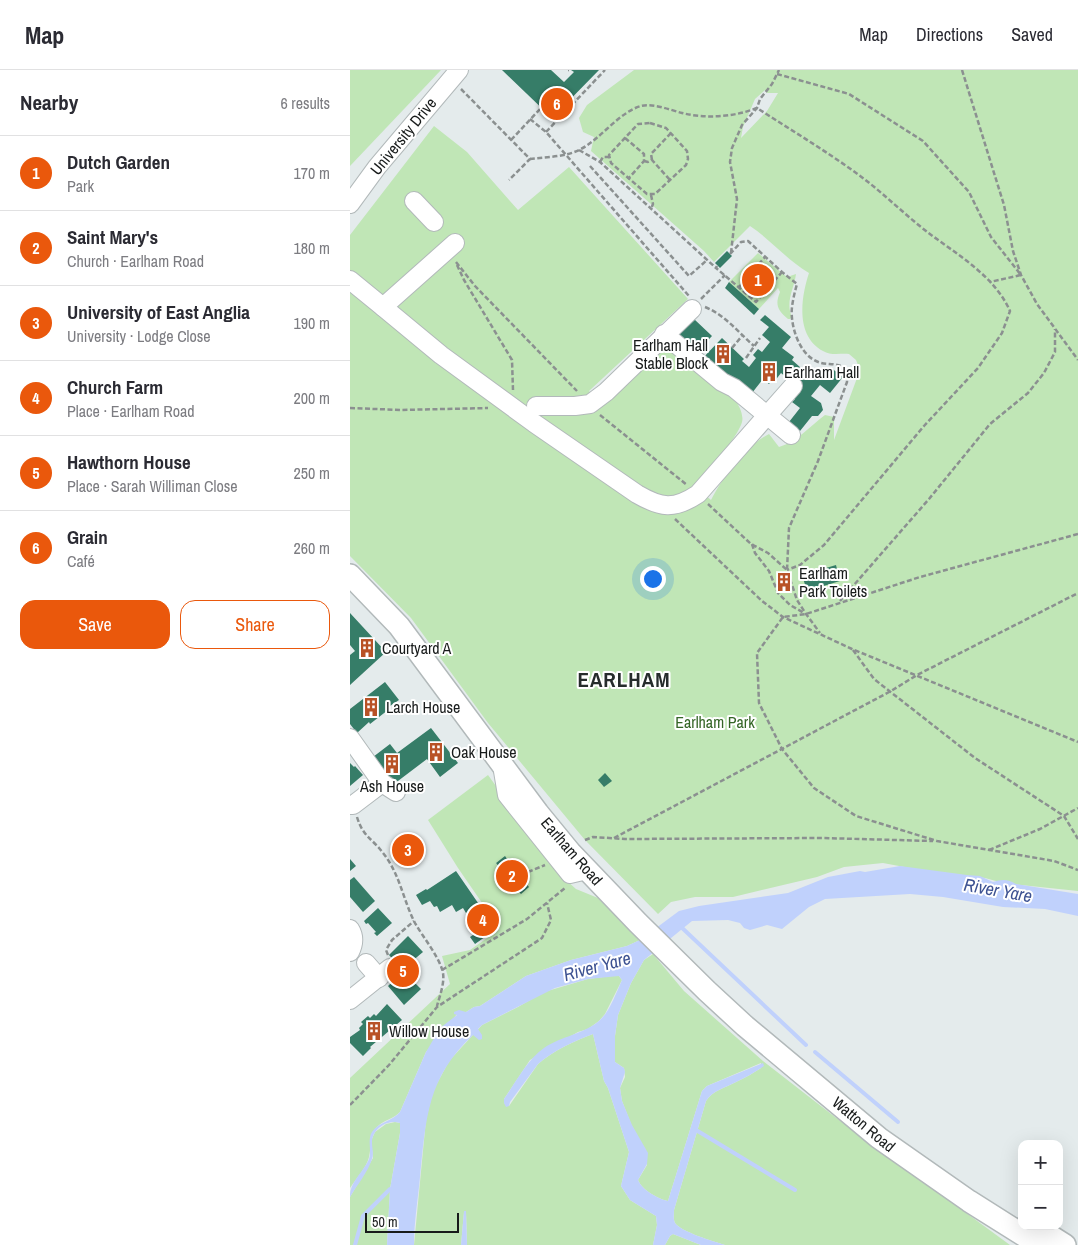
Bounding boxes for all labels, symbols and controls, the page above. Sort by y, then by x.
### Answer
text: Map [25,19,64,51]
text: Map [859,22,888,47]
text: Directions [916,22,983,47]
text: Saved [1011,22,1053,47]
pin: 6 [541,85,573,123]
text: Nearby [20,88,78,117]
text: 6 results [280,92,330,114]
street label: University Drive [365,93,441,179]
text: Dutch Garden [67,149,170,175]
text: 1 [32,162,40,184]
text: 170 m [294,162,330,184]
text: Park [67,175,94,197]
text: Saint Mary's [67,224,158,250]
text: 2 [32,237,40,259]
text: 180 m [294,237,330,259]
text: Church · Earlham Road [67,250,204,272]
pin: 1 [742,261,774,299]
text: University of East Anglia [67,299,250,325]
text: 3 [32,312,40,334]
text: 190 m [294,312,330,334]
text: University · Lodge Close [67,325,211,347]
place label: Earlham Hall Stable Block [633,334,708,374]
building icon: Earlham Hall Stable Block [712,343,734,365]
building icon: Earlham Hall [758,361,780,383]
place label: Earlham Hall [784,361,859,383]
text: Church Farm [67,374,163,400]
text: 4 [32,387,40,409]
text: 200 m [294,387,330,409]
text: Place · Earlham Road [67,400,195,422]
text: Hawthorn House [67,449,191,475]
text: 5 [32,462,40,484]
text: 250 m [294,462,330,484]
text: Place · Sarah Williman Close [67,475,238,497]
text: Grain [67,524,108,550]
text: 6 [32,537,40,559]
text: 260 m [294,537,330,559]
text: Café [67,550,95,572]
place label: Earlham Park Toilets [799,562,867,602]
your location [640,566,666,592]
building icon: Earlham Park Toilets [773,571,795,593]
button: Save [20,600,170,649]
button: Share [180,600,330,649]
building icon: Courtyard A [356,637,378,659]
place label: Courtyard A [382,637,452,659]
district label: EARLHAM [577,665,671,694]
building icon: Larch House [360,696,382,718]
place label: Larch House [386,696,460,718]
park label: Earlham Park [675,711,755,733]
building icon: Oak House [425,741,447,763]
place label: Oak House [451,741,517,763]
building icon: Ash House [381,753,403,775]
place label: Ash House [359,775,424,797]
street label: Earlham Road [536,812,608,890]
pin: 3 [392,831,424,869]
pin: 2 [496,857,528,895]
water label: River Yare [962,872,1034,908]
pin: 4 [467,901,499,939]
water label: River Yare [560,945,634,987]
pin: 5 [387,952,419,990]
building icon: Willow House [363,1020,385,1042]
place label: Willow House [389,1020,469,1042]
street label: Watton Road [828,1091,900,1157]
map controls [1018,1140,1063,1230]
button: + [1018,1140,1063,1185]
button: − [1018,1185,1063,1230]
scale bar [365,1210,459,1233]
text: 50 m [372,1213,398,1231]

